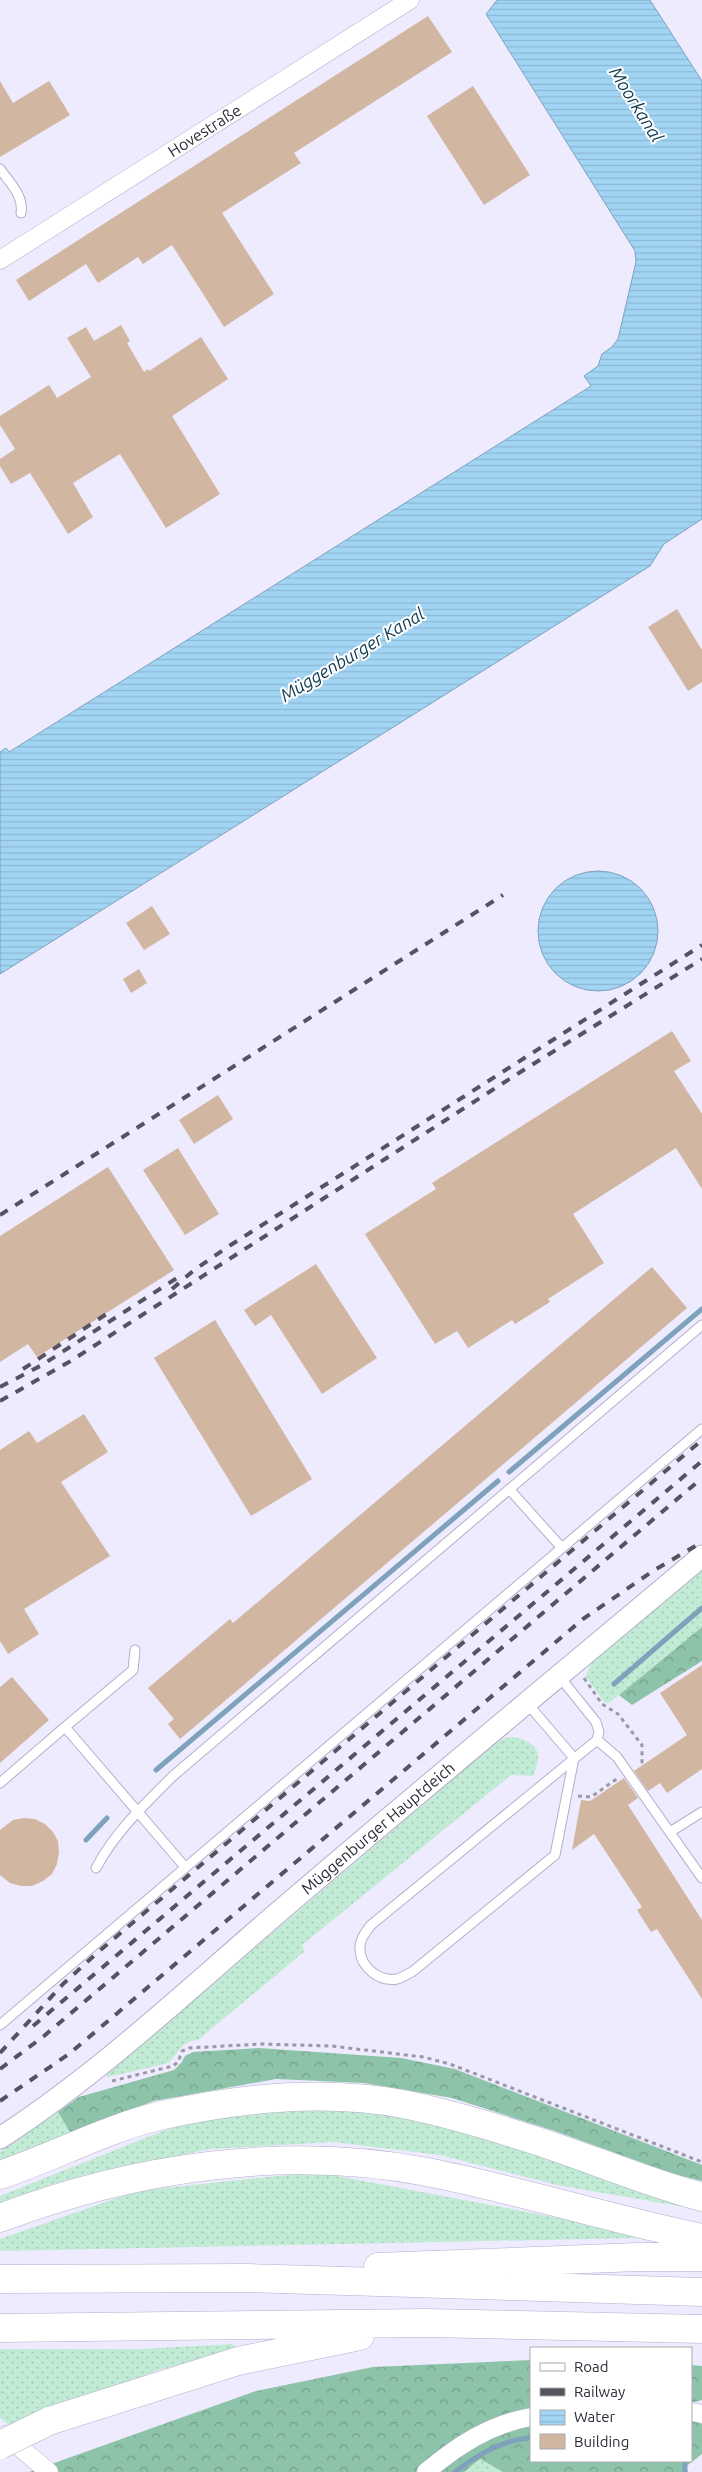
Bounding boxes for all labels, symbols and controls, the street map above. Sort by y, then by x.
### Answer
water label: Moorkanal [606,63,668,145]
street label: Hovestraße [164,101,244,160]
water label: Müggenburger Kanal [276,603,428,705]
street label: Müggenburger Hauptdeich [298,1758,458,1898]
legend [530,2347,692,2462]
text: Road [574,2358,609,2375]
text: Railway [574,2383,625,2400]
text: Water [574,2408,615,2425]
text: Building [574,2433,629,2450]

